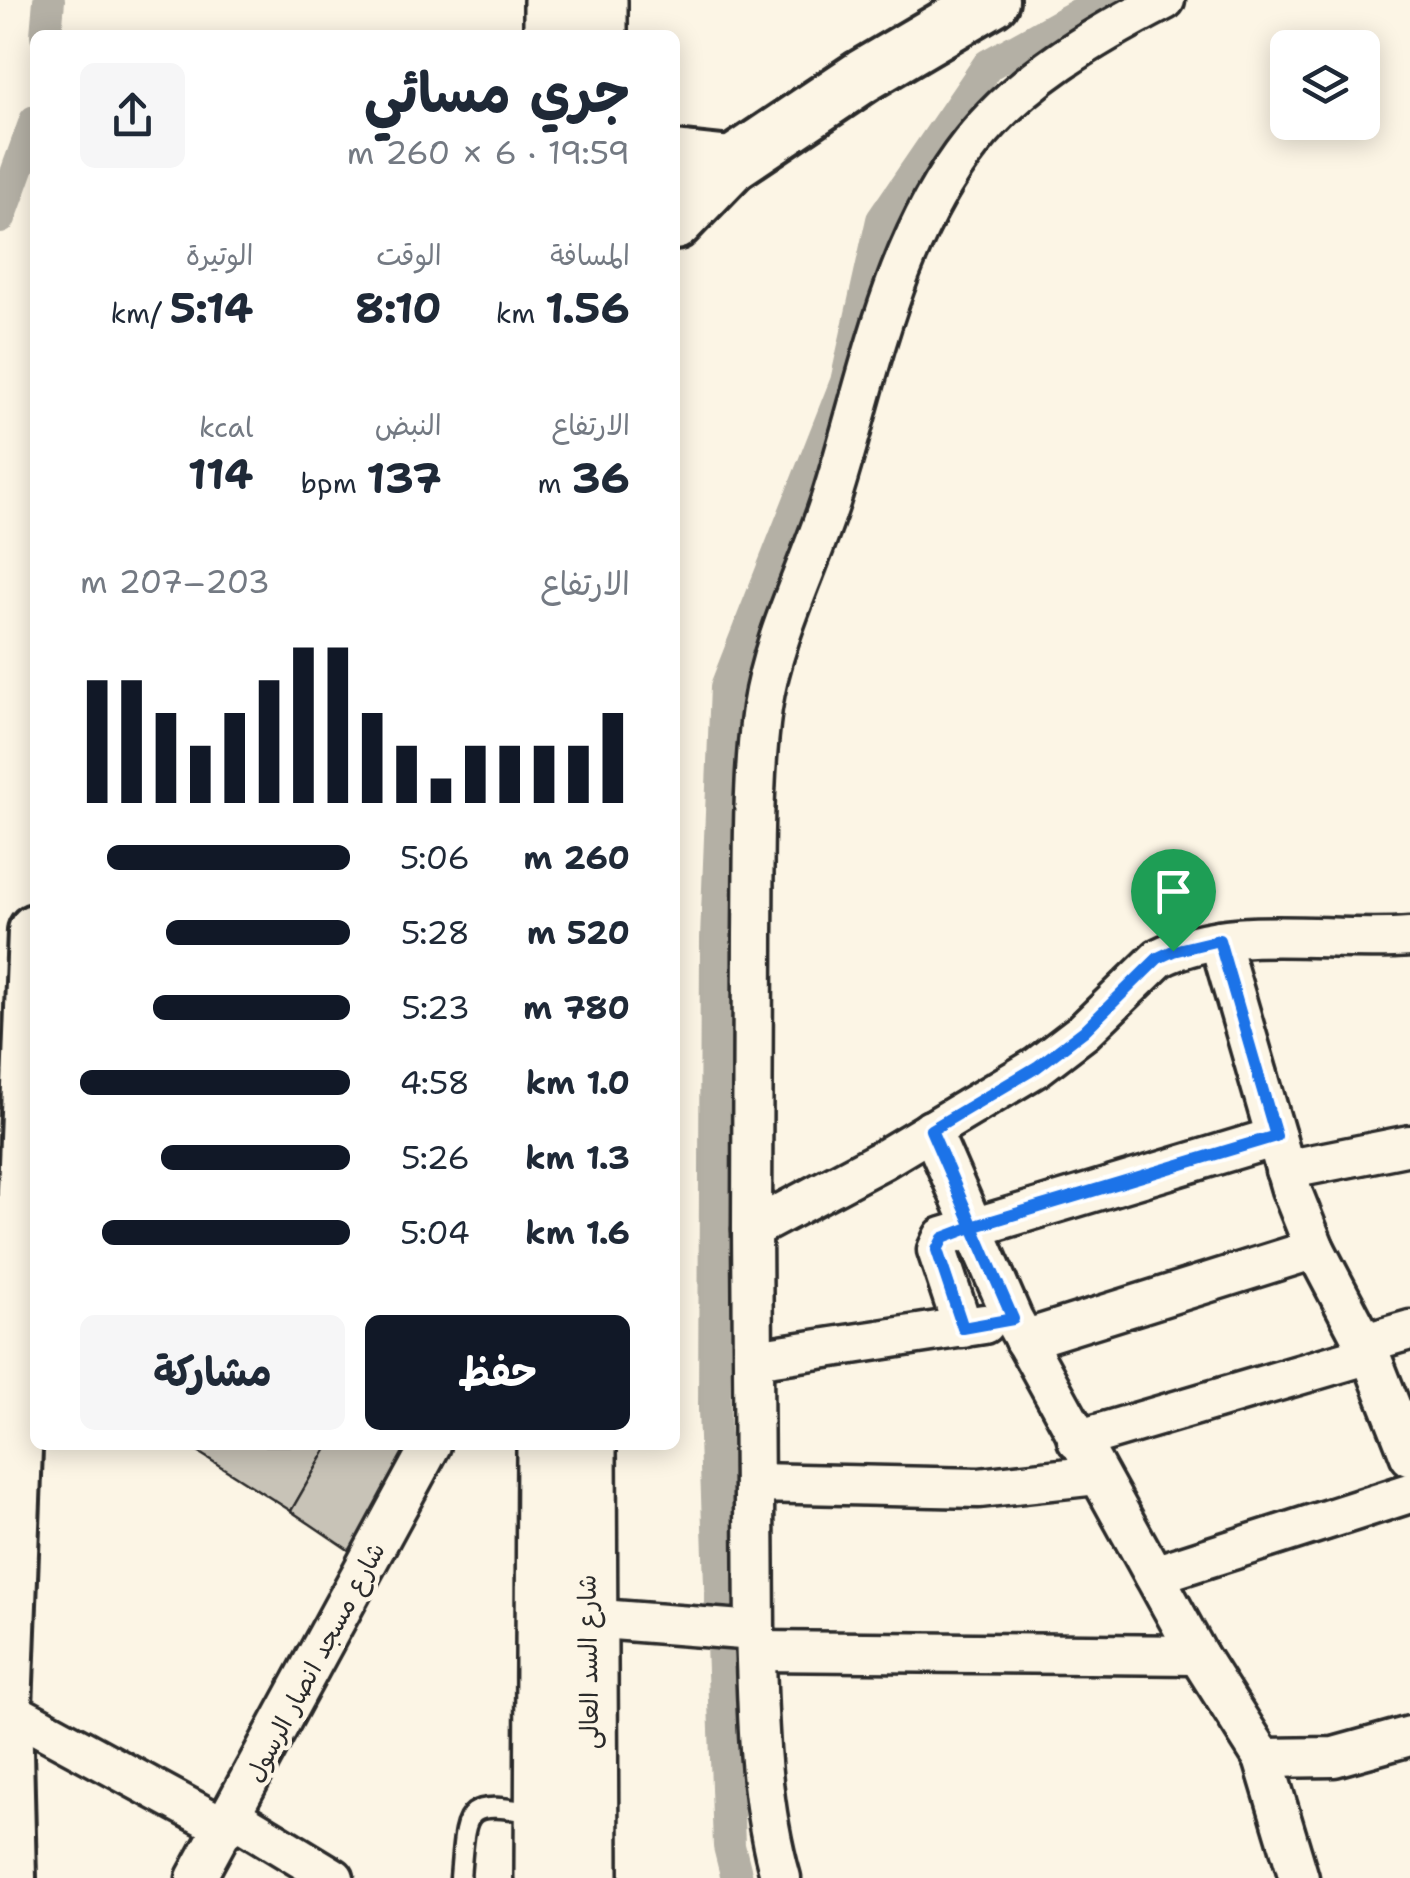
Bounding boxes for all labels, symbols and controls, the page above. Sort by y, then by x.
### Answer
map controls [1270,30,1380,140]
button: layers [1270,30,1380,140]
text: جري مسائي [364,56,630,130]
button: share [80,63,185,168]
text: 19:59 · 6 × 260 m [347,131,630,174]
text: الوتيرة [186,236,253,274]
text: الوقت [376,236,442,274]
text: المسافة [550,236,630,274]
text: 5:14 [170,280,253,336]
text: 8:10 [355,280,442,336]
text: 1.56 [545,280,630,336]
text: /km [111,294,170,332]
text: km [496,294,545,332]
text: النبض [375,406,442,444]
text: الارتفاع [551,406,630,444]
text: kcal [199,408,253,446]
text: 114 [188,446,253,502]
text: 137 [366,450,442,506]
text: 36 [571,450,630,506]
text: bpm [300,464,366,502]
text: m [537,464,571,502]
text: 203–207 m [80,560,270,603]
text: الارتفاع [540,562,630,605]
text: 5:06 [400,836,470,879]
text: 260 m [523,836,630,879]
pin [1131,849,1216,952]
icon: arrive [1146,864,1201,919]
text: 5:28 [401,911,470,954]
text: 520 m [527,911,630,954]
text: 5:23 [401,986,470,1029]
text: 780 m [523,986,630,1029]
text: 4:58 [400,1061,470,1104]
text: 1.0 km [525,1061,630,1104]
text: 5:26 [401,1136,470,1179]
text: 1.3 km [525,1136,630,1179]
text: 5:04 [400,1211,470,1254]
text: 1.6 km [525,1211,630,1254]
button: مشاركة [80,1315,345,1430]
button: حفظ [365,1315,630,1430]
street label: شارع مسجد انصار الرسول [237,1536,394,1788]
street label: شارع السد العالى [569,1574,608,1750]

